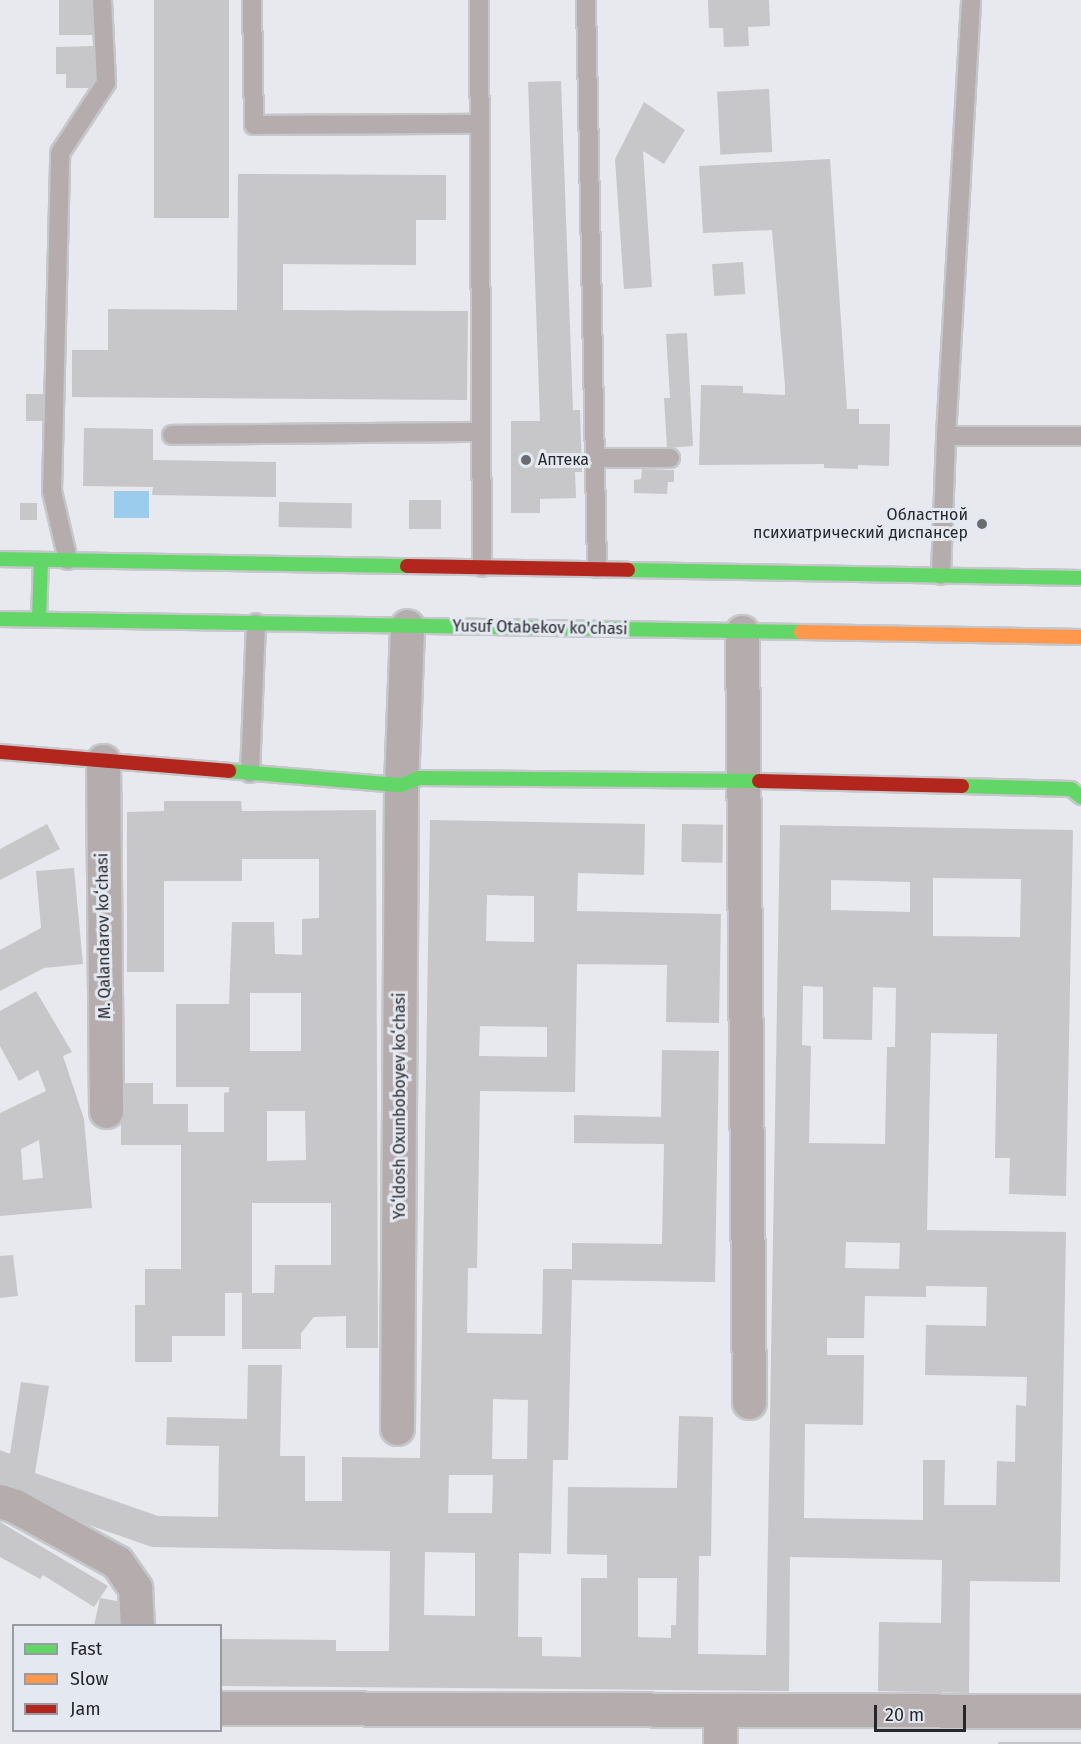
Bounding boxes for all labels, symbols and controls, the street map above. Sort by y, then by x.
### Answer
place label: Аптека [538,450,589,470]
marker: Аптека [519,453,533,467]
place label: Областной психиатрический диспансер [753,505,968,543]
marker: Областной психиатрический диспансер [973,515,991,533]
street label: Yusuf Otabekov ko'chasi [452,617,628,639]
street label: M. Qalandarov koʻchasi [93,853,115,1019]
street label: Yoʻldosh Oxunboboyev koʻchasi [390,993,410,1219]
legend [12,1624,222,1732]
text: Fast [70,1638,102,1660]
text: Slow [70,1668,108,1690]
scale bar [877,1693,968,1731]
text: Jam [70,1698,101,1720]
text: 20 m [885,1704,924,1726]

